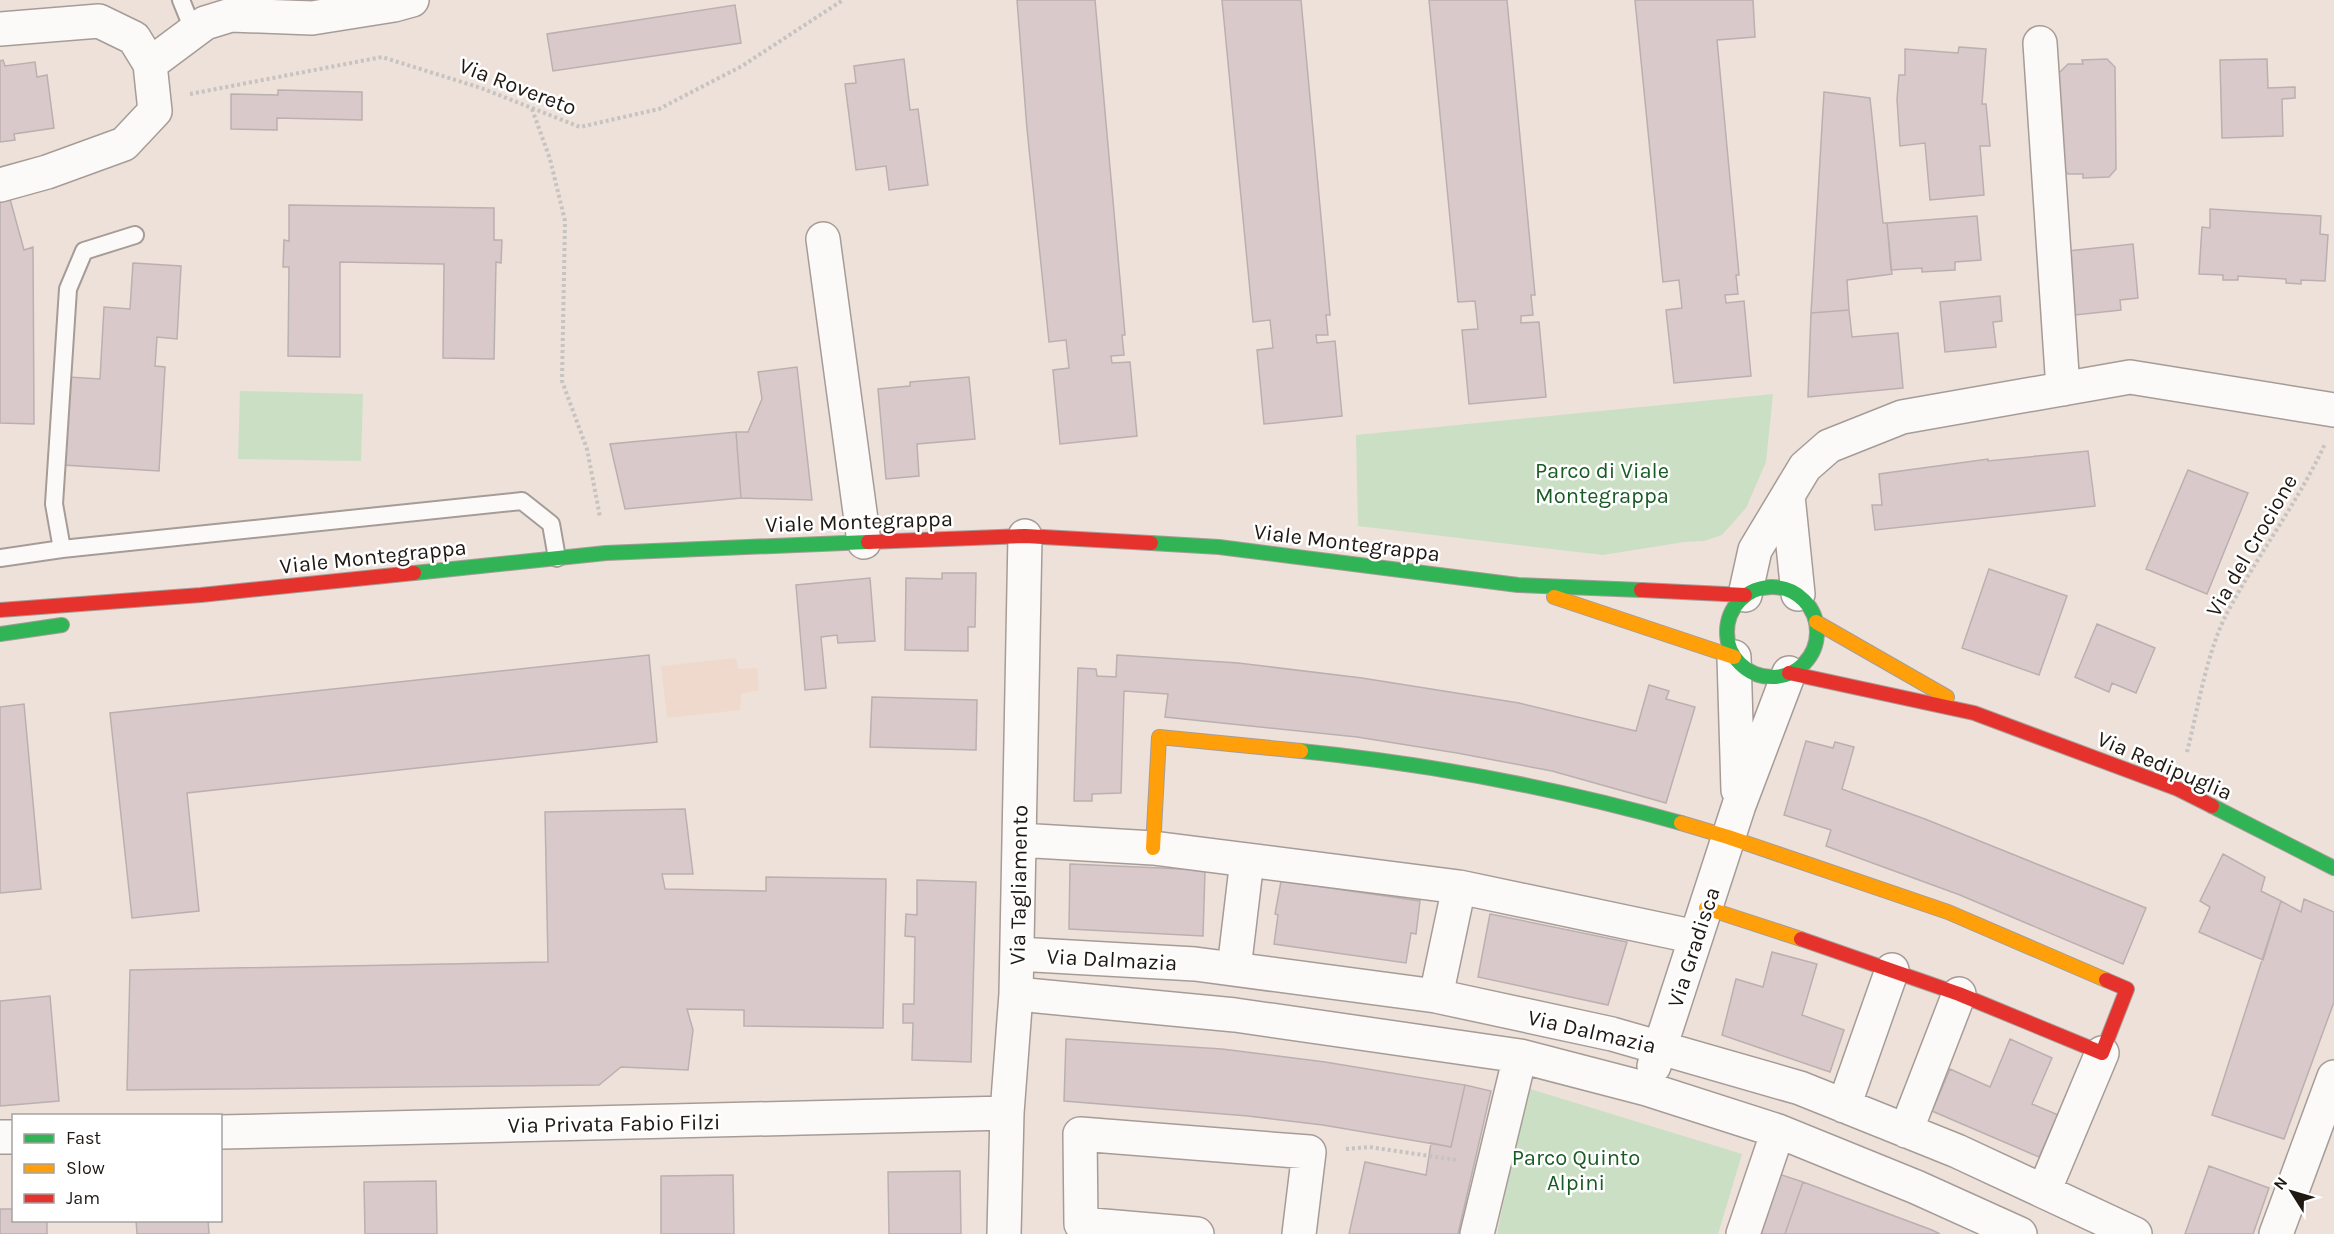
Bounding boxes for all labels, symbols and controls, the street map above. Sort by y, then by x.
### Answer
street label: Via Rovereto [455,53,580,121]
park label: Parco di Viale Montegrappa [1535,458,1669,509]
street label: Via del Crocione [2201,470,2303,621]
street label: Viale Montegrappa [765,506,953,538]
street label: Viale Montegrappa [1252,519,1442,567]
street label: Viale Montegrappa [278,534,468,580]
street label: Via Redipuglia [2093,726,2236,806]
street label: Via Tagliamento [1005,805,1033,965]
street label: Via Gradisca [1662,884,1726,1011]
street label: Via Dalmazia [1046,944,1178,976]
street label: Via Dalmazia [1525,1005,1658,1059]
street label: Via Privata Fabio Filzi [507,1109,721,1139]
legend [12,1114,222,1222]
text: Fast [66,1127,101,1149]
park label: Parco Quinto Alpini [1512,1145,1640,1196]
text: Slow [66,1157,105,1179]
north arrow [2262,1162,2322,1222]
text: N [2269,1173,2291,1194]
text: Jam [66,1187,100,1209]

